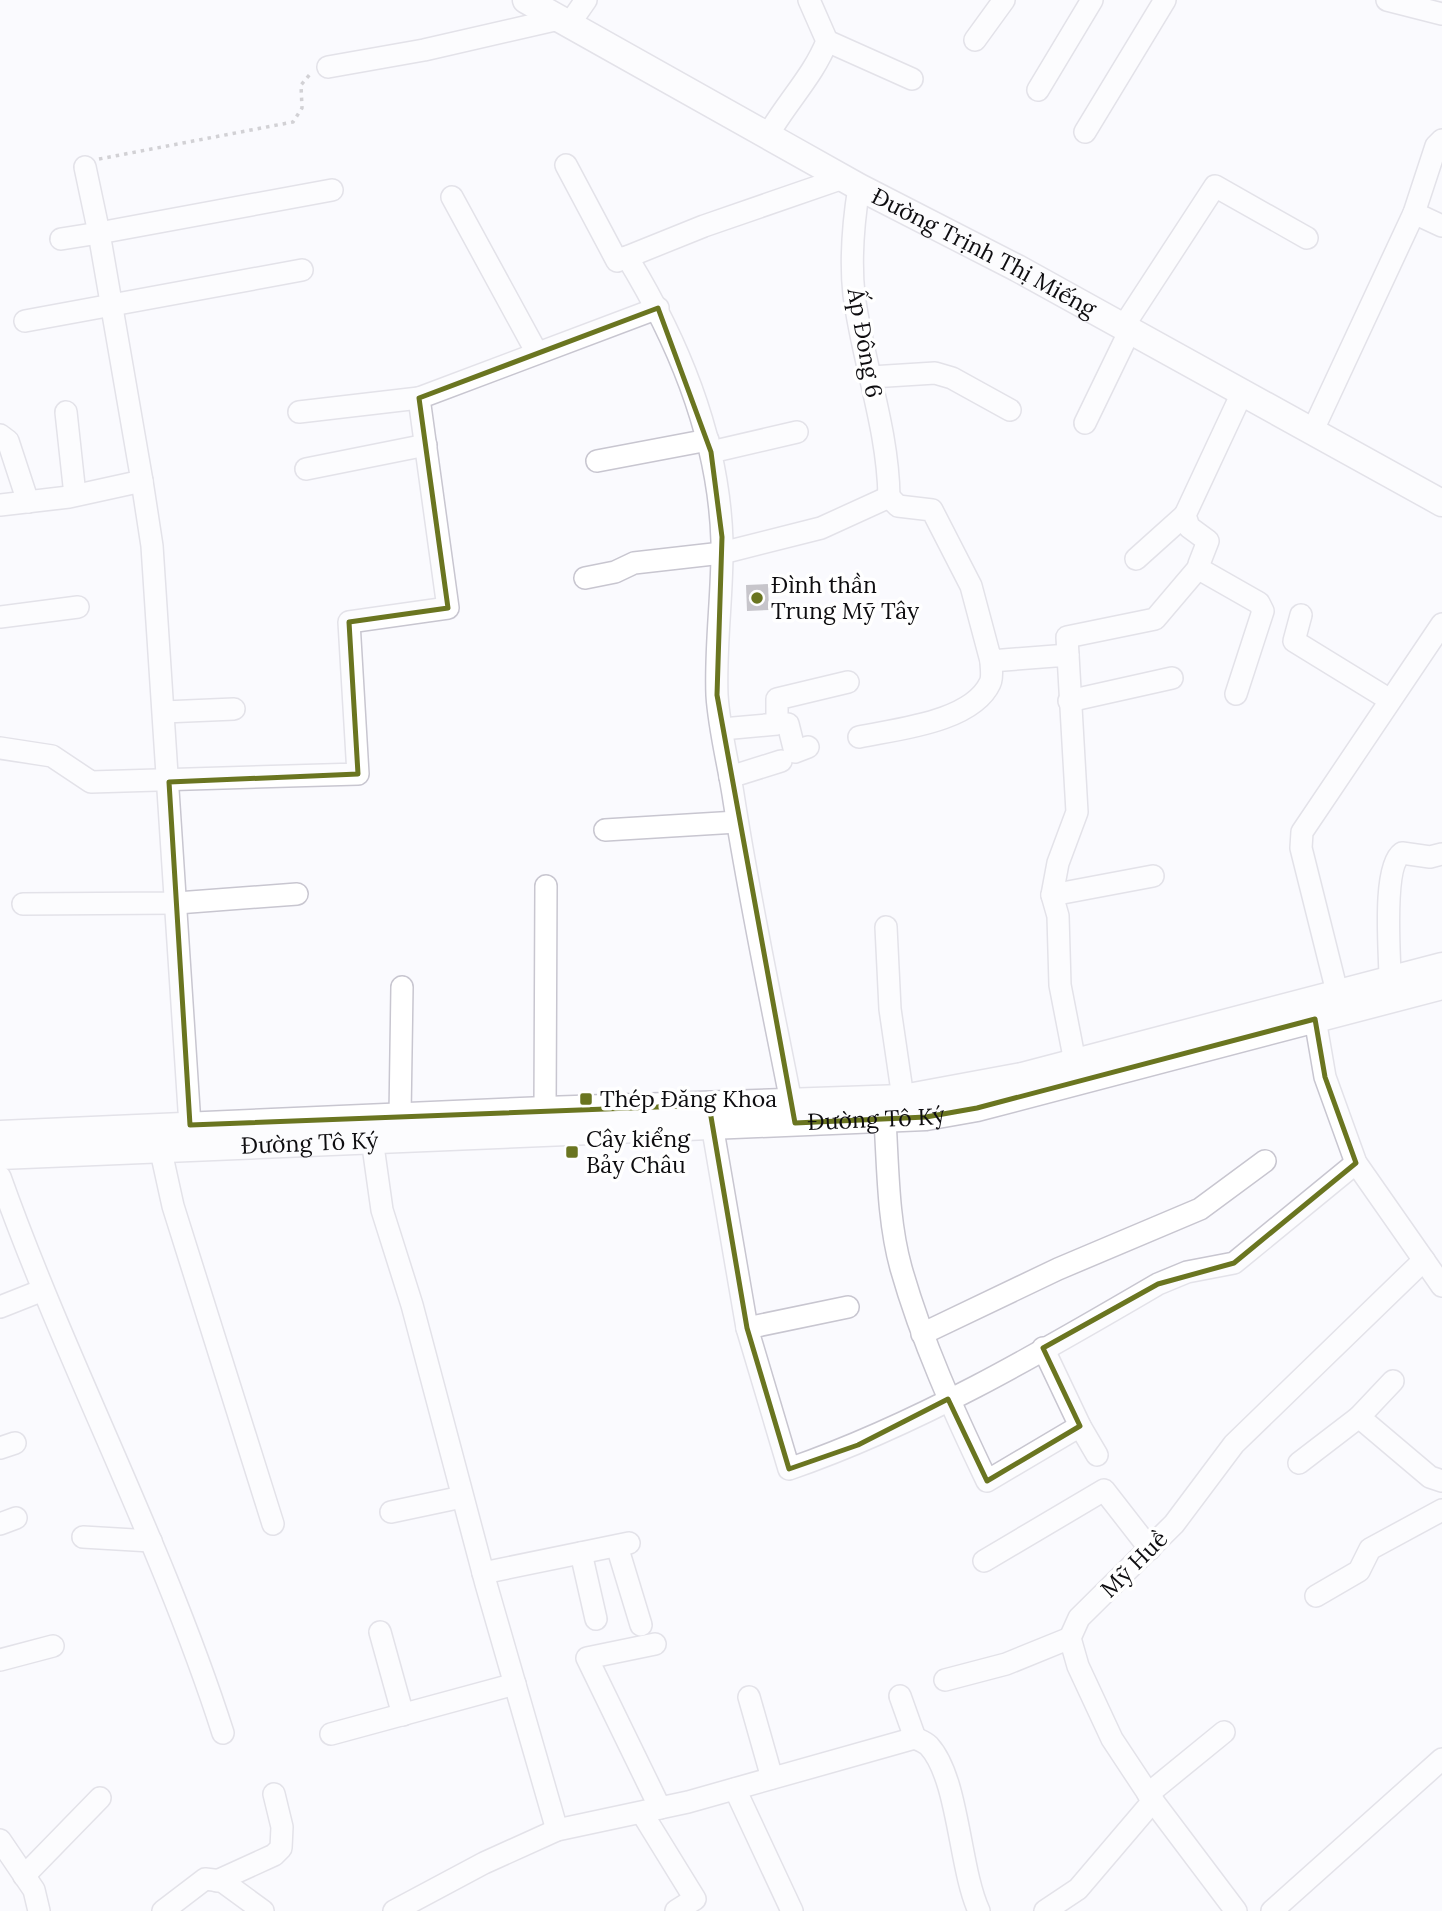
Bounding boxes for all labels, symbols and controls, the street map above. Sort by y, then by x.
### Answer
street label: Đường Trịnh Thị Miếng [867,181,1103,324]
street label: Ấp Đông 6 [841,285,889,400]
place label: Đình thần Trung Mỹ Tây [771,570,920,625]
marker: Đình thần Trung Mỹ Tây [749,590,765,606]
place label: Thép Đăng Khoa [600,1084,777,1113]
marker: Thép Đăng Khoa [578,1091,594,1107]
street label: Đường Tô Ký [807,1099,948,1136]
place label: Cây kiểng Bảy Châu [586,1124,691,1179]
street label: Đường Tô Ký [240,1125,380,1160]
marker: Cây kiểng Bảy Châu [564,1144,580,1160]
street label: Mỹ Huề [1094,1524,1173,1603]

